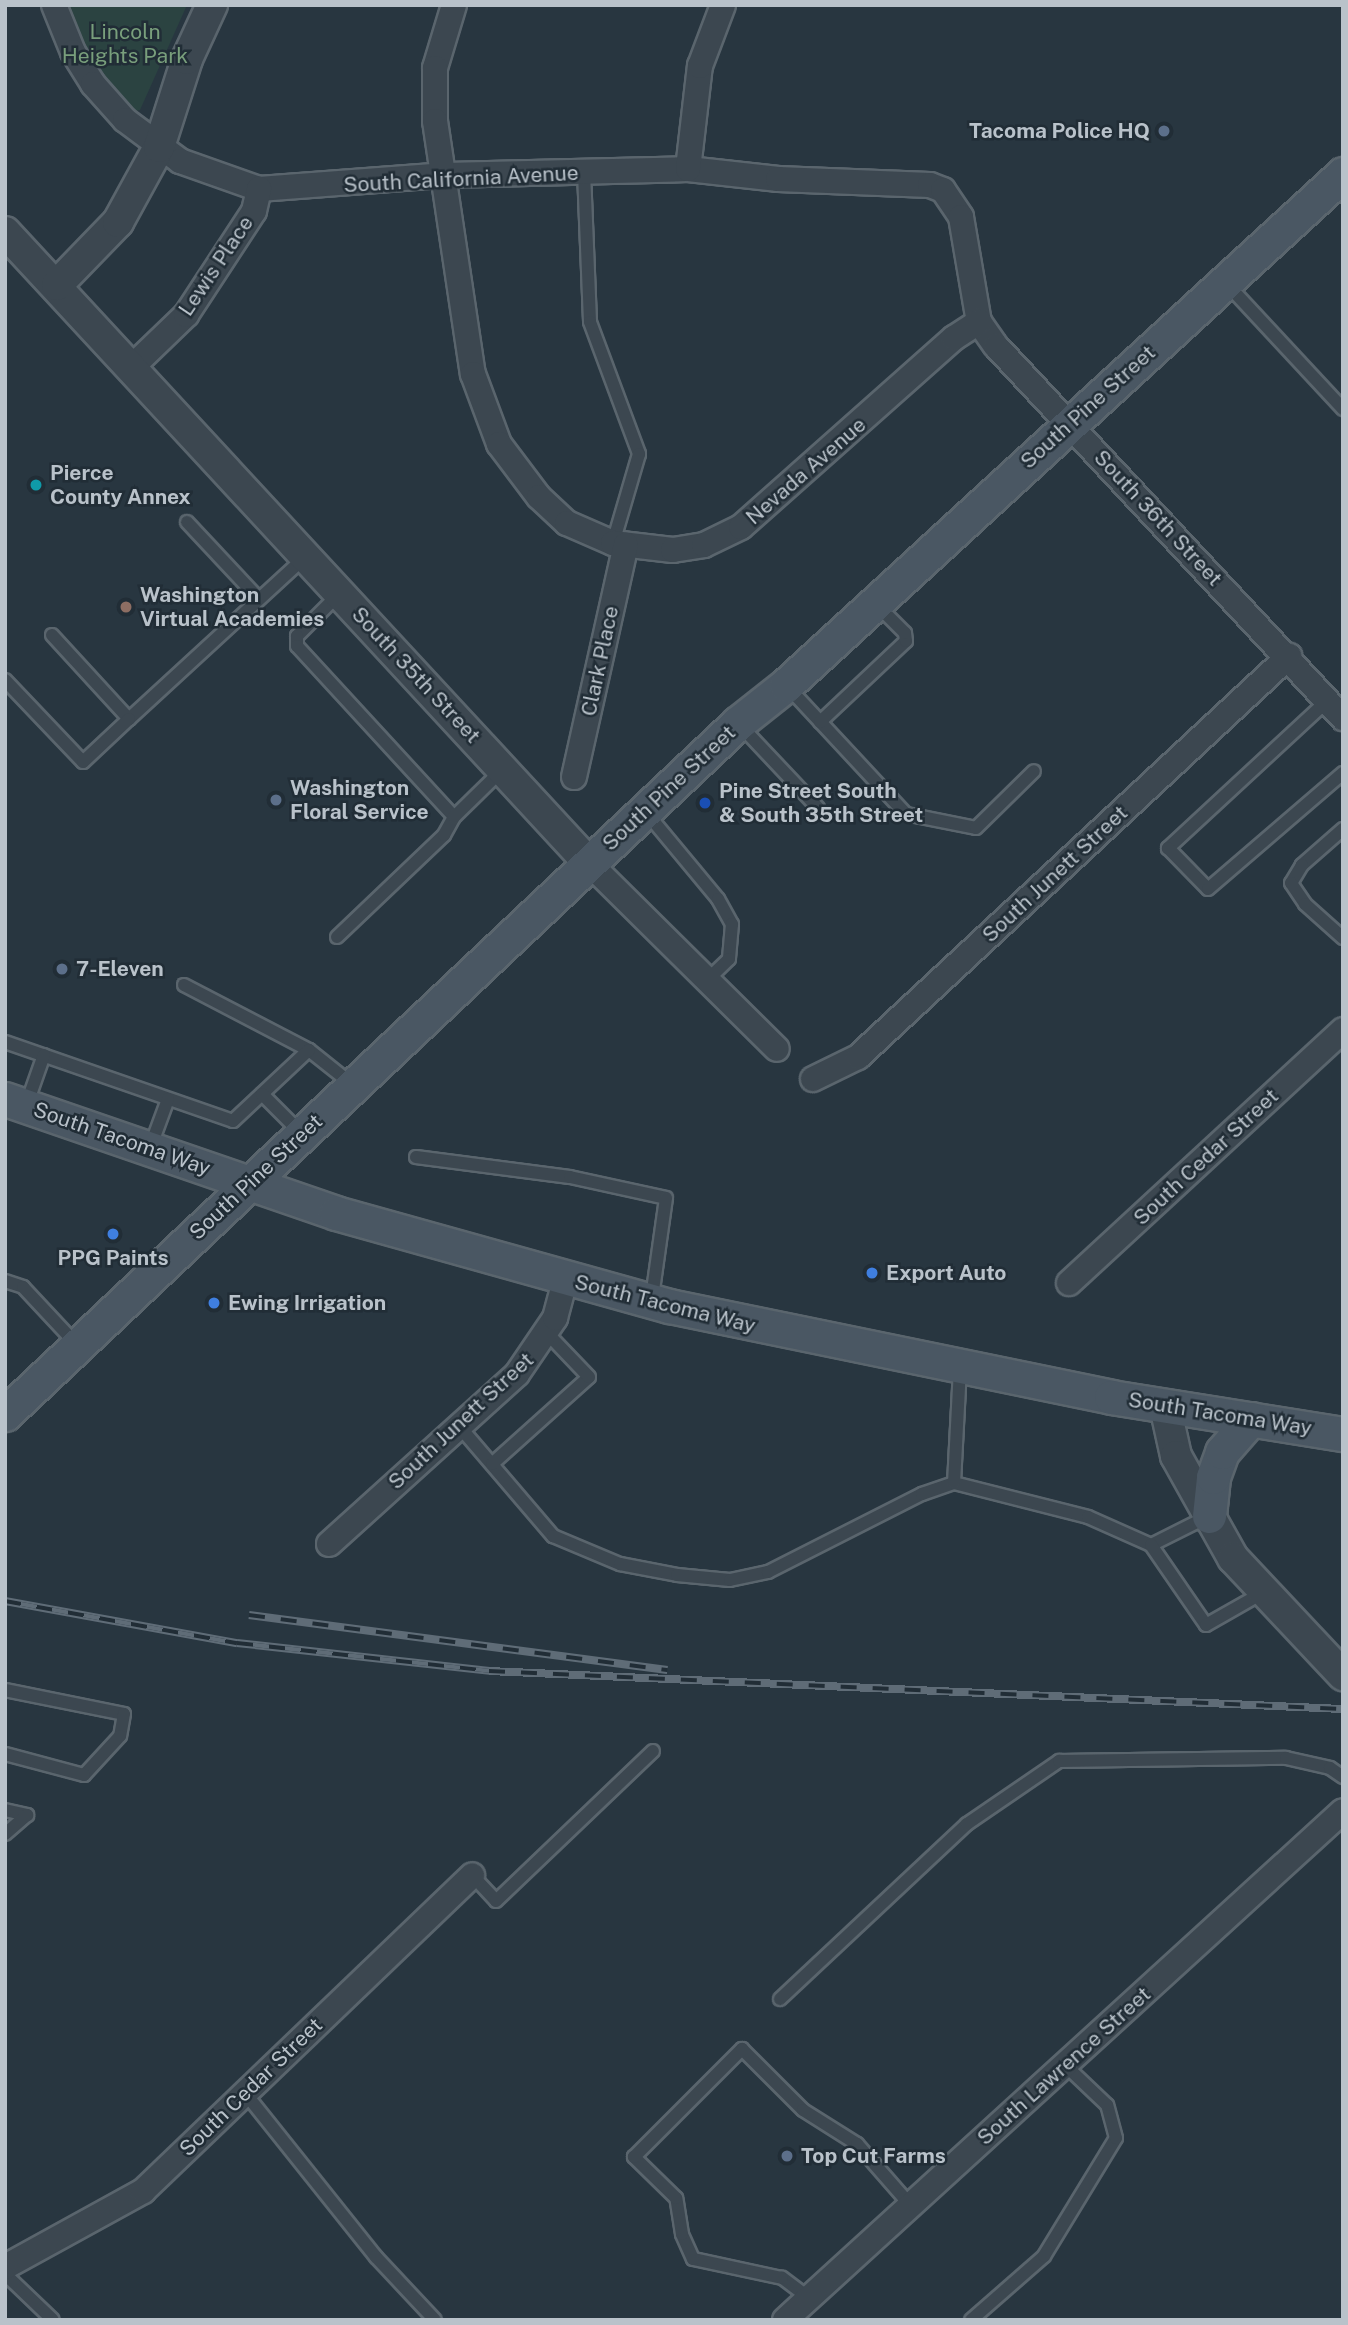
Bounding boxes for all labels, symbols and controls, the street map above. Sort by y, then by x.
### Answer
park label: Lincoln Heights Park [62,19,188,69]
place label: Tacoma Police HQ [969,118,1150,144]
marker: Tacoma Police HQ [1156,123,1172,139]
street label: South California Avenue [343,160,579,198]
street label: Lewis Place [173,211,259,321]
street label: South Pine Street [1015,340,1161,474]
street label: Nevada Avenue [741,412,871,530]
street label: South 36th Street [1089,445,1227,591]
place label: Pierce County Annex [50,460,191,510]
marker: Pierce County Annex [28,477,44,493]
place label: Washington Virtual Academies [140,582,324,632]
marker: Washington Virtual Academies [118,599,134,615]
street label: South 35th Street [346,602,486,748]
street label: Clark Place [576,604,624,718]
street label: South Pine Street [597,720,741,856]
place label: Washington Floral Service [290,775,429,825]
place label: Pine Street South & South 35th Street [719,778,923,828]
marker: Washington Floral Service [268,792,284,808]
marker: Pine Street South & South 35th Street [697,795,713,811]
street label: South Junett Street [977,800,1133,948]
place label: 7-Eleven [76,956,164,982]
marker: 7-Eleven [54,961,70,977]
street label: South Cedar Street [1128,1083,1284,1231]
street label: South Tacoma Way [30,1097,214,1181]
street label: South Pine Street [184,1109,328,1245]
marker: PPG Paints [105,1226,121,1242]
place label: PPG Paints [58,1245,168,1271]
place label: Export Auto [886,1260,1006,1286]
marker: Export Auto [864,1265,880,1281]
street label: South Tacoma Way [572,1269,758,1339]
place label: Ewing Irrigation [228,1290,386,1316]
marker: Ewing Irrigation [206,1295,222,1311]
street label: South Junett Street [383,1347,539,1495]
street label: South Tacoma Way [1126,1387,1314,1441]
street label: South Lawrence Street [972,1981,1156,2151]
street label: South Cedar Street [174,2012,328,2162]
place label: Top Cut Farms [801,2143,946,2169]
marker: Top Cut Farms [779,2148,795,2164]

